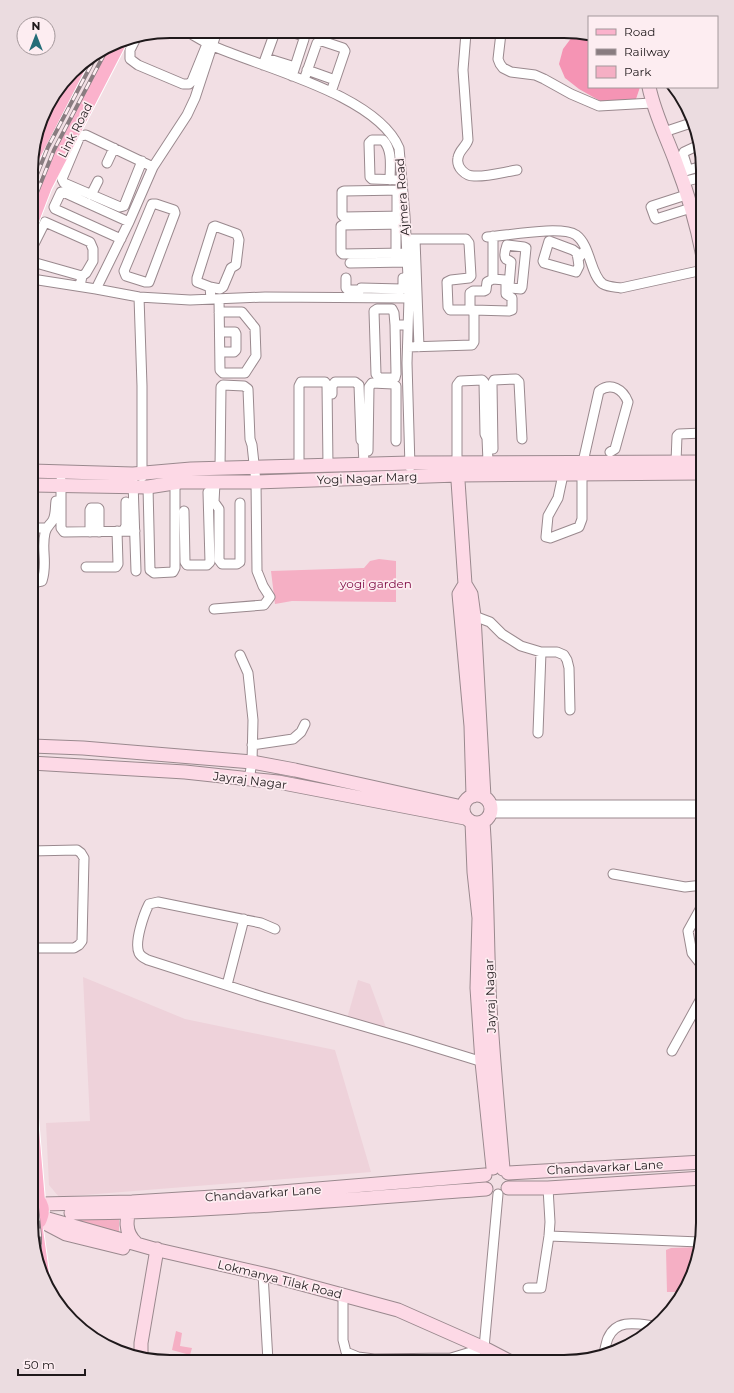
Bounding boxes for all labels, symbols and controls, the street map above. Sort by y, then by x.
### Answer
north arrow [16,16,56,56]
legend [588,16,718,88]
text: N [32,19,40,33]
text: Road [624,24,655,39]
text: Railway [624,44,670,59]
text: Park [624,64,652,79]
street label: Link Road [55,100,95,160]
street label: Ajmera Road [392,158,412,236]
street label: Yogi Nagar Marg [317,469,417,487]
park label: yogi garden [339,576,412,591]
street label: Jayraj Nagar [211,768,288,792]
street label: Jayraj Nagar [481,959,499,1034]
street label: Chandavarkar Lane [546,1156,664,1178]
street label: Chandavarkar Lane [204,1181,322,1205]
street label: Lokmanya Tilak Road [216,1256,344,1302]
scale bar [18,1351,85,1377]
text: 50 m [24,1357,55,1372]

